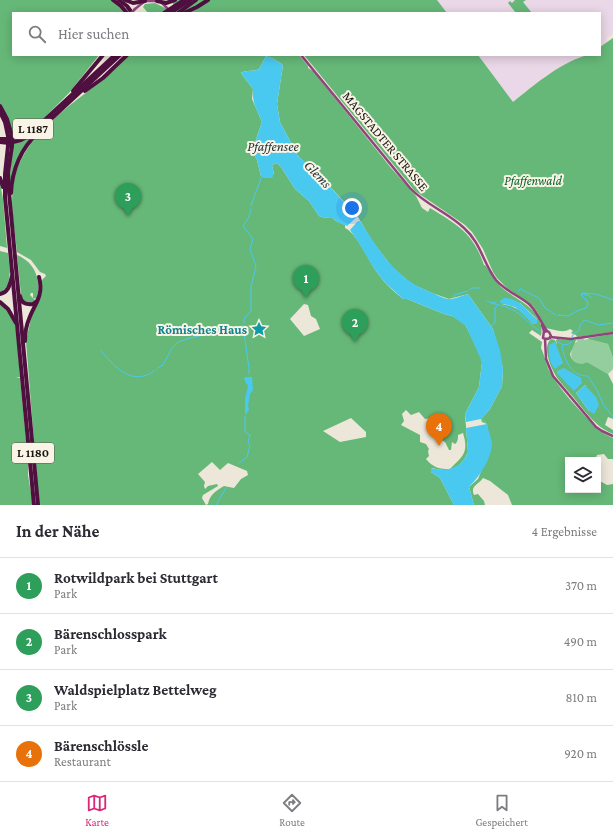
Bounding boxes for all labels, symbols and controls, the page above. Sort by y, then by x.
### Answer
search box [12,12,601,56]
icon: search [26,23,48,45]
text: Hier suchen [58,26,129,42]
street label: MAGSTADTER STRASSE [340,89,432,194]
road number: L 1187 [13,119,53,139]
water label: Pfaffensee [247,138,299,154]
water label: Glems [301,157,335,192]
park label: Pfaffenwald [504,173,563,188]
pin: 3 [115,183,141,216]
your location [342,198,362,218]
pin: 1 [293,265,319,298]
pin: 2 [342,309,368,342]
place icon: Römisches Haus [250,320,268,338]
place label: Römisches Haus [157,322,247,337]
pin: 4 [426,413,452,446]
road number: L 1180 [12,443,54,463]
map controls [565,457,601,493]
button: layers [565,457,601,493]
text: In der Nähe [16,522,99,541]
text: 4 Ergebnisse [532,524,597,539]
text: Rotwildpark bei Stuttgart [54,570,218,586]
text: 1 [27,578,31,593]
text: 370 m [565,578,597,593]
text: Park [54,586,77,601]
text: Bärenschlosspark [54,626,167,642]
text: 2 [26,634,32,649]
text: 490 m [564,634,597,649]
text: Park [54,642,77,657]
text: Waldspielplatz Bettelweg [54,682,217,698]
text: 3 [26,690,32,705]
text: 810 m [565,690,597,705]
text: Park [54,698,77,713]
text: Bärenschlössle [54,738,148,754]
text: 4 [25,746,33,761]
text: 920 m [564,746,597,761]
text: Restaurant [54,754,111,769]
tab: Karte [85,792,109,828]
tab: Route [279,792,305,828]
tab: Gespeichert [475,792,528,828]

